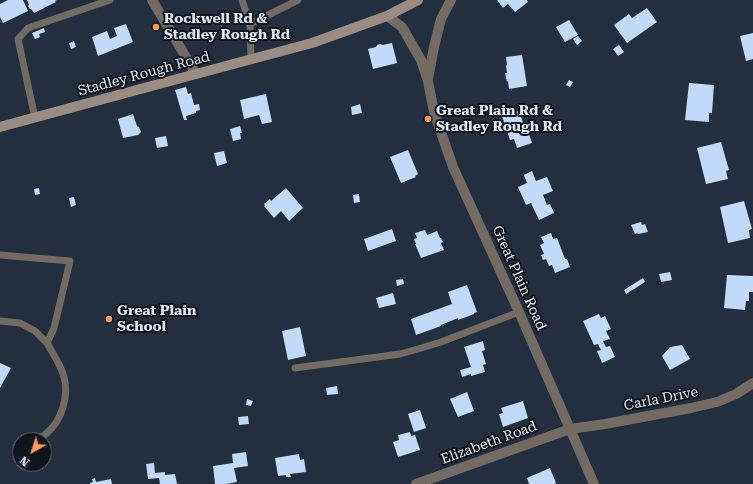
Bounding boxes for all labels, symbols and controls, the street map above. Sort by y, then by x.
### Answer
place label: Rockwell Rd & Stadley Rough Rd [164,11,290,44]
marker: Rockwell Rd & Stadley Rough Rd [151,22,161,32]
street label: Stadley Rough Road [76,48,212,100]
place label: Great Plain Rd & Stadley Rough Rd [436,103,562,136]
marker: Great Plain Rd & Stadley Rough Rd [423,114,433,124]
street label: Great Plain Road [488,223,550,333]
place label: Great Plain School [117,303,196,336]
marker: Great Plain School [104,314,114,324]
street label: Carla Drive [622,384,700,414]
street label: Elizabeth Road [439,418,539,468]
north arrow [12,432,52,472]
text: N [17,453,32,469]

